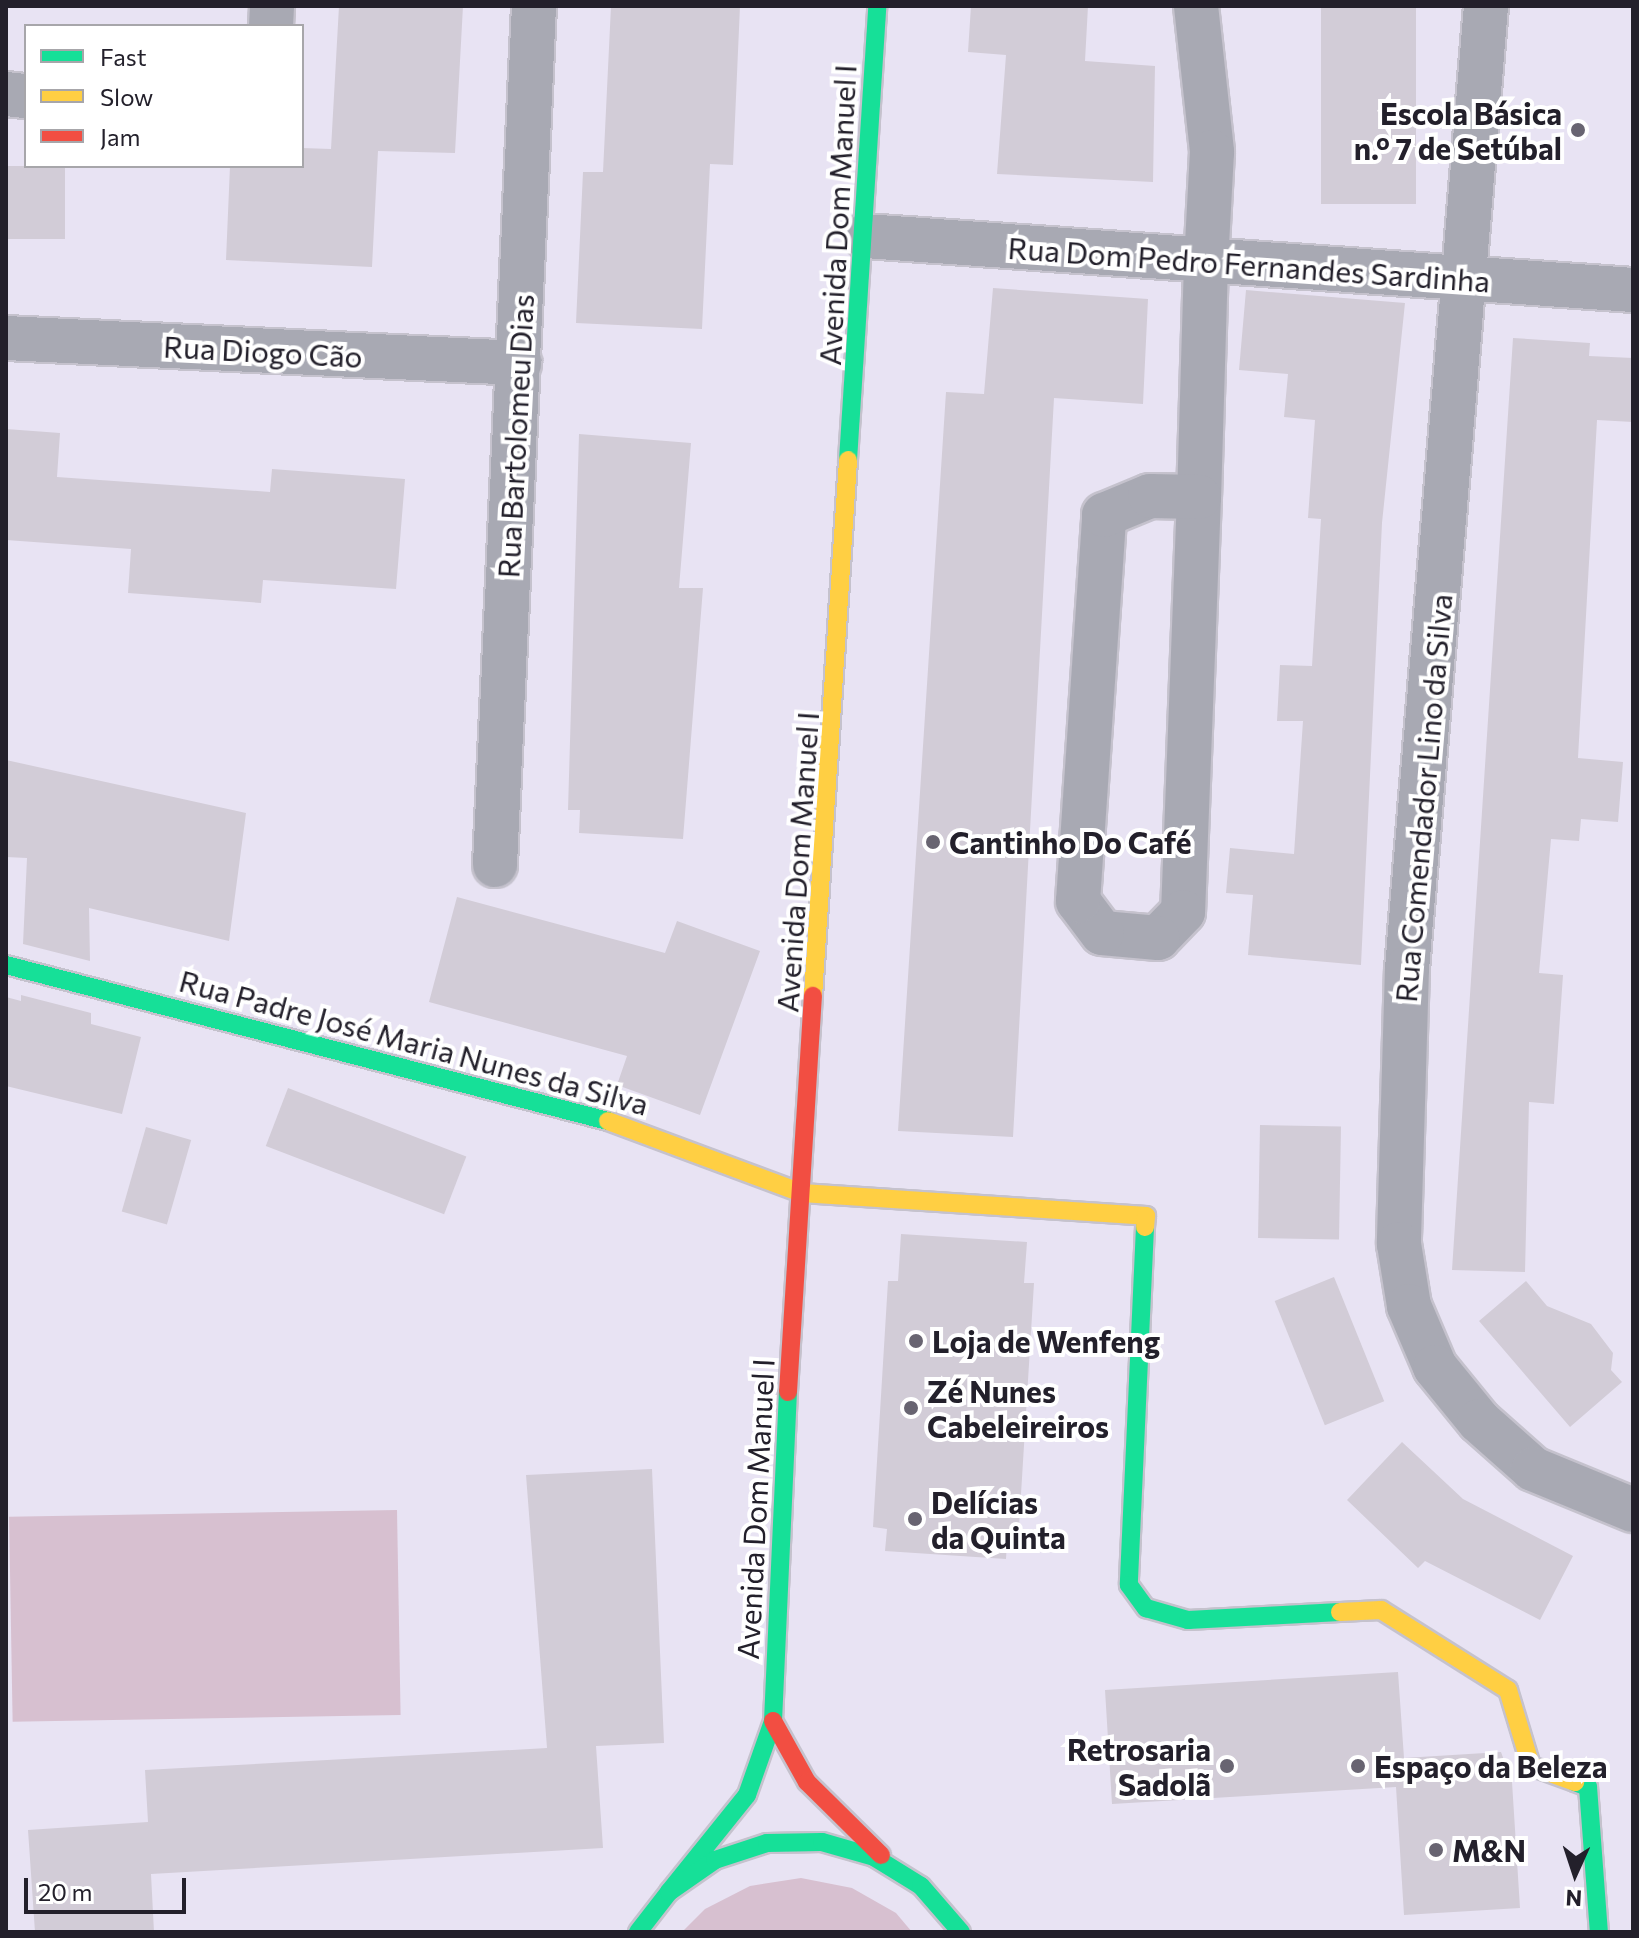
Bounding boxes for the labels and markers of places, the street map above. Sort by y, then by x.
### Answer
place label: Escola Básica n.º 7 de Setúbal [1354,95,1562,166]
marker: Escola Básica n.º 7 de Setúbal [1569,121,1587,139]
place label: Cantinho Do Café [949,824,1192,860]
marker: Cantinho Do Café [924,833,942,851]
place label: Loja de Wenfeng [932,1323,1160,1359]
marker: Loja de Wenfeng [907,1332,925,1350]
place label: Zé Nunes Cabeleireiros [927,1373,1109,1444]
marker: Zé Nunes Cabeleireiros [902,1399,920,1417]
place label: Delícias da Quinta [931,1484,1066,1554]
marker: Delícias da Quinta [906,1510,924,1528]
place label: Retrosaria Sadolã [1067,1731,1211,1802]
place label: Espaço da Beleza [1374,1748,1607,1784]
marker: Retrosaria Sadolã [1218,1757,1236,1775]
marker: Espaço da Beleza [1349,1757,1367,1775]
place label: M&N [1452,1832,1526,1868]
marker: M&N [1427,1841,1445,1859]

